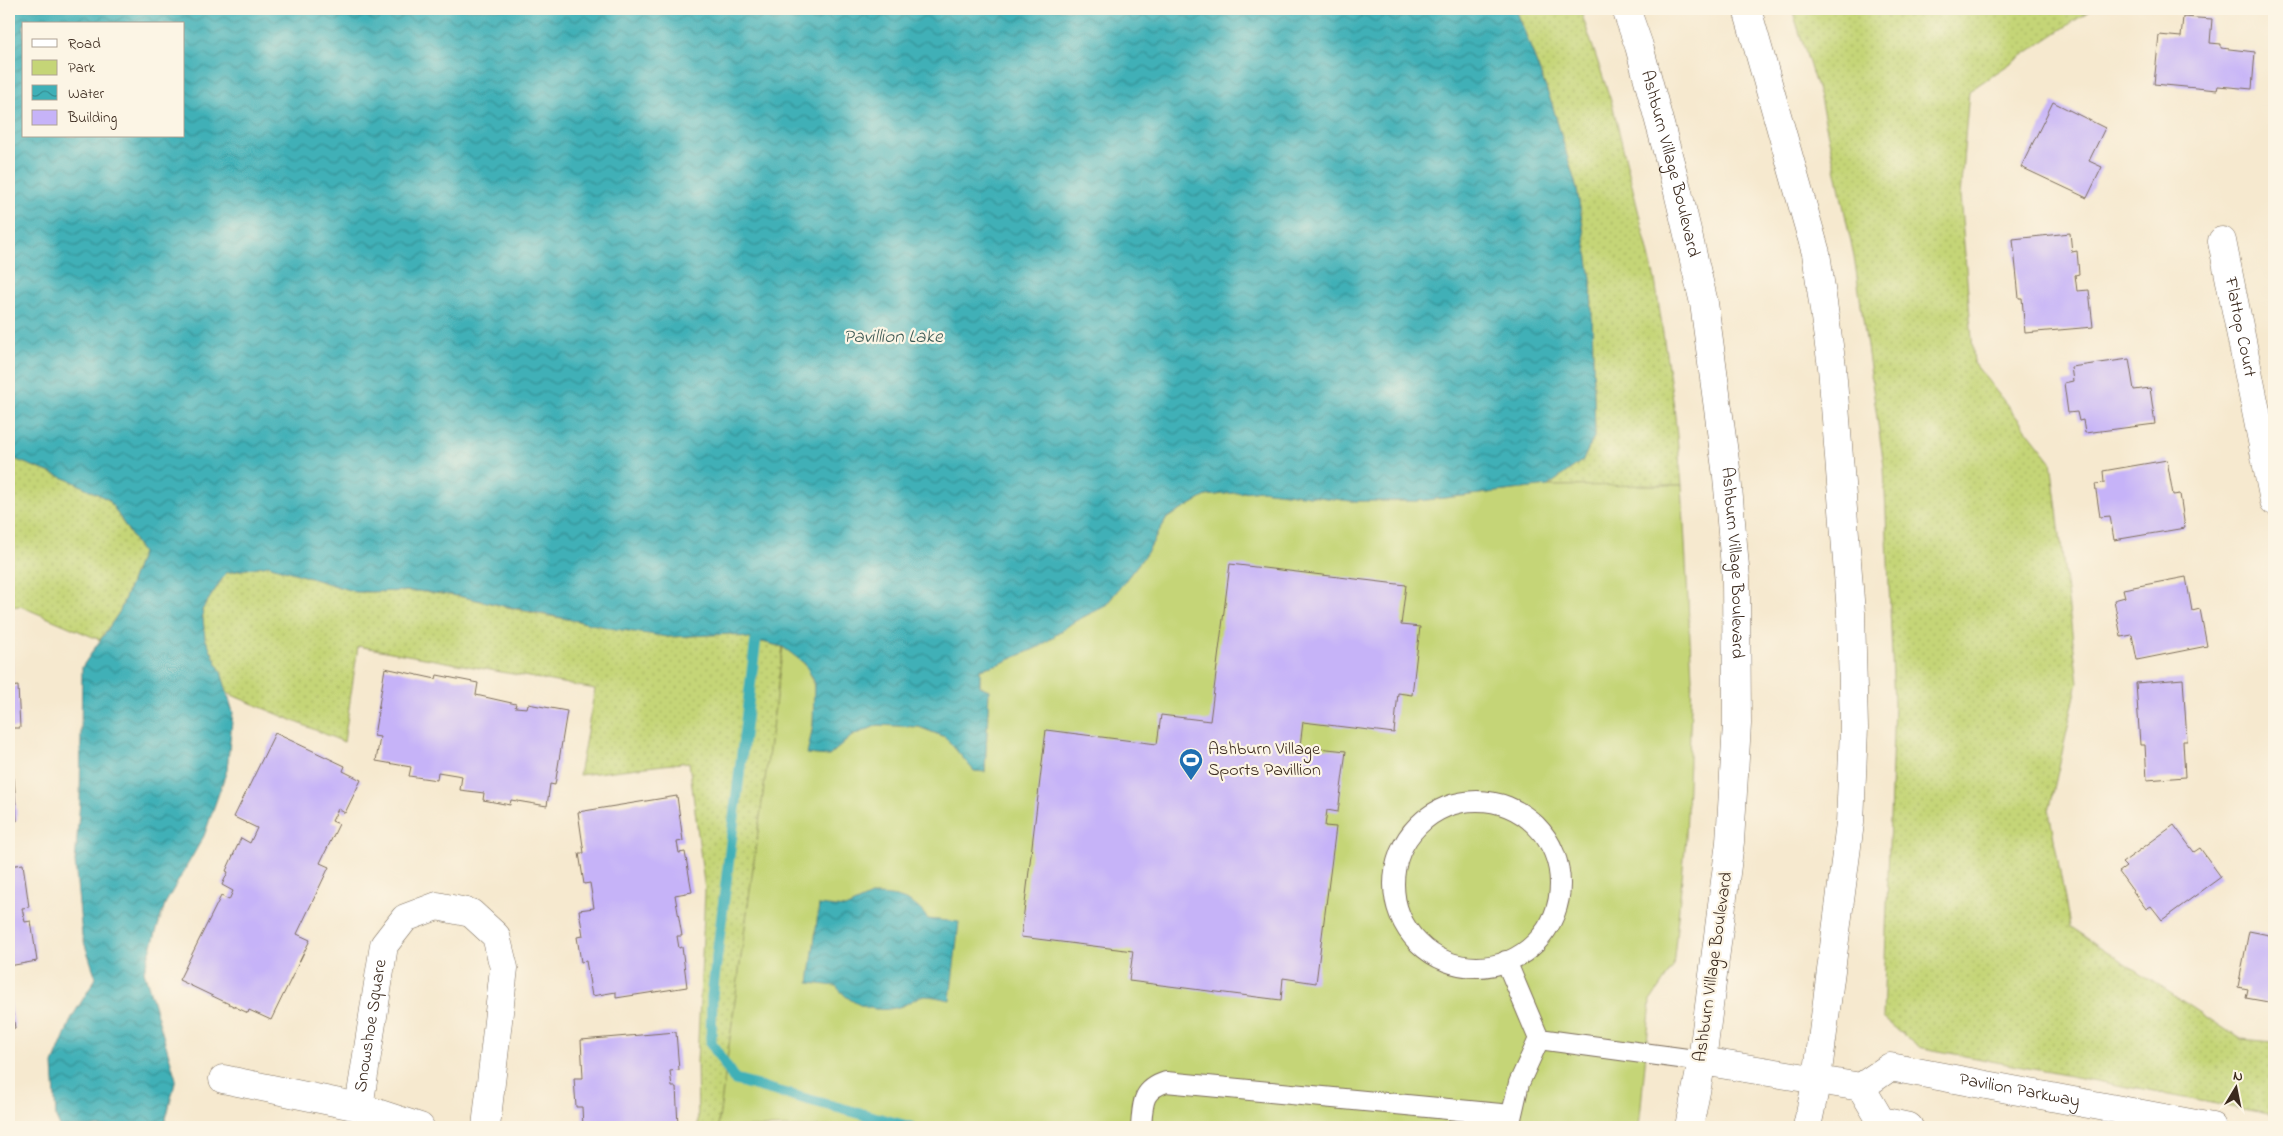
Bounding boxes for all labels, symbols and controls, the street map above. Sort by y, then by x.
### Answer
legend [22,22,185,138]
text: Road [68,33,101,55]
text: Park [68,57,96,79]
street label: Ashburn Village Boulevard [1633,68,1706,260]
text: Water [68,83,104,105]
text: Building [67,107,117,130]
street label: Flattop Court [2216,274,2262,380]
water label: Pavillion Lake [844,324,944,351]
street label: Ashburn Village Boulevard [1713,466,1750,659]
place label: Ashburn Village Sports Pavillion [1208,737,1321,784]
sports icon: Ashburn Village Sports Pavillion [1178,747,1204,781]
street label: Ashburn Village Boulevard [1688,870,1741,1064]
street label: Snowshoe Square [348,957,395,1094]
north arrow [2210,1064,2260,1114]
text: N [2232,1066,2244,1088]
street label: Pavilion Parkway [1957,1067,2082,1115]

